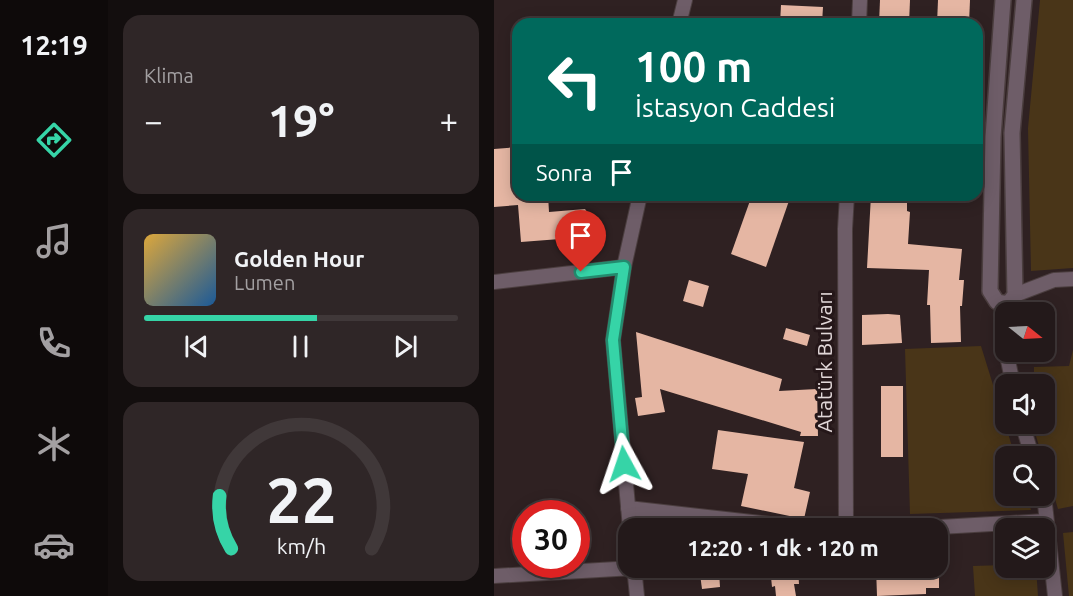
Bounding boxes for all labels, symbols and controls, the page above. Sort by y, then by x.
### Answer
text: 12:19 [20,30,88,60]
icon: left [536,42,614,120]
text: 100 m [635,43,752,90]
text: Klima [144,64,194,87]
text: İstasyon Caddesi [635,92,835,122]
text: 19° [268,95,334,146]
text: − [144,102,163,139]
text: + [439,102,458,139]
icon: directions [33,119,75,161]
icon: arrive [605,156,638,189]
text: Sonra [536,160,593,185]
pin [555,210,606,272]
icon: arrive [564,219,597,252]
icon: music [33,220,75,262]
text: Golden Hour [234,246,364,271]
text: Lumen [234,271,295,294]
street label: Atatürk Bulvarı [812,291,836,433]
north arrow [995,302,1055,362]
map controls [995,302,1055,578]
icon: phone [33,322,75,364]
icon: previous [180,330,213,363]
icon: pause [284,330,317,363]
icon: next [389,330,422,363]
button: sound [995,374,1055,434]
icon: climate [33,423,75,465]
position arrow [592,432,656,496]
button: search [995,446,1055,506]
text: 22 [266,465,336,535]
speed limit sign: 30 [512,500,590,578]
button: layers [995,518,1055,578]
icon: car [33,524,75,566]
text: km/h [276,534,326,558]
text: 12:20 · 1 dk · 120 m [687,535,879,560]

